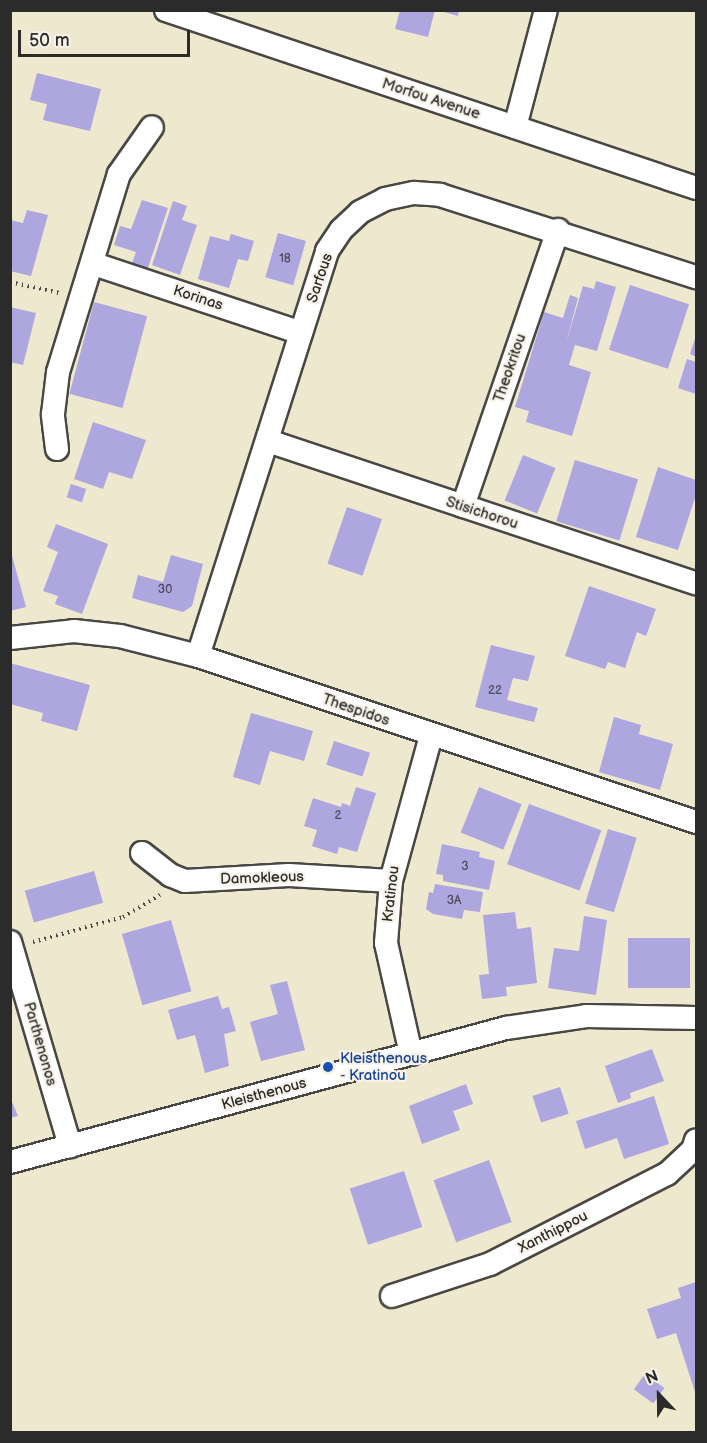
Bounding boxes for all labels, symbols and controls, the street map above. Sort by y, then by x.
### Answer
scale bar [21,18,194,56]
text: 50 m [29,30,70,51]
street label: Morfou Avenue [380,75,482,123]
street label: Sarfous [303,251,337,305]
house number: 18 [279,252,291,266]
street label: Korinas [171,282,225,314]
street label: Theokritou [490,331,530,405]
street label: Stisichorou [444,493,520,533]
house number: 30 [158,583,172,597]
house number: 22 [488,684,502,698]
street label: Thespidos [320,690,392,730]
house number: 2 [334,809,342,823]
house number: 3 [461,860,469,874]
street label: Kratinou [379,865,403,923]
street label: Damokleous [220,868,304,888]
house number: 3A [447,894,461,908]
street label: Parthenonos [19,1000,61,1088]
place label: Kleisthenous - Kratinou [340,1049,427,1084]
marker: Kleisthenous - Kratinou [321,1060,335,1074]
street label: Kleisthenous [220,1074,308,1114]
street label: Xanthippou [515,1207,591,1257]
north arrow [629,1365,689,1425]
text: N [643,1367,661,1389]

